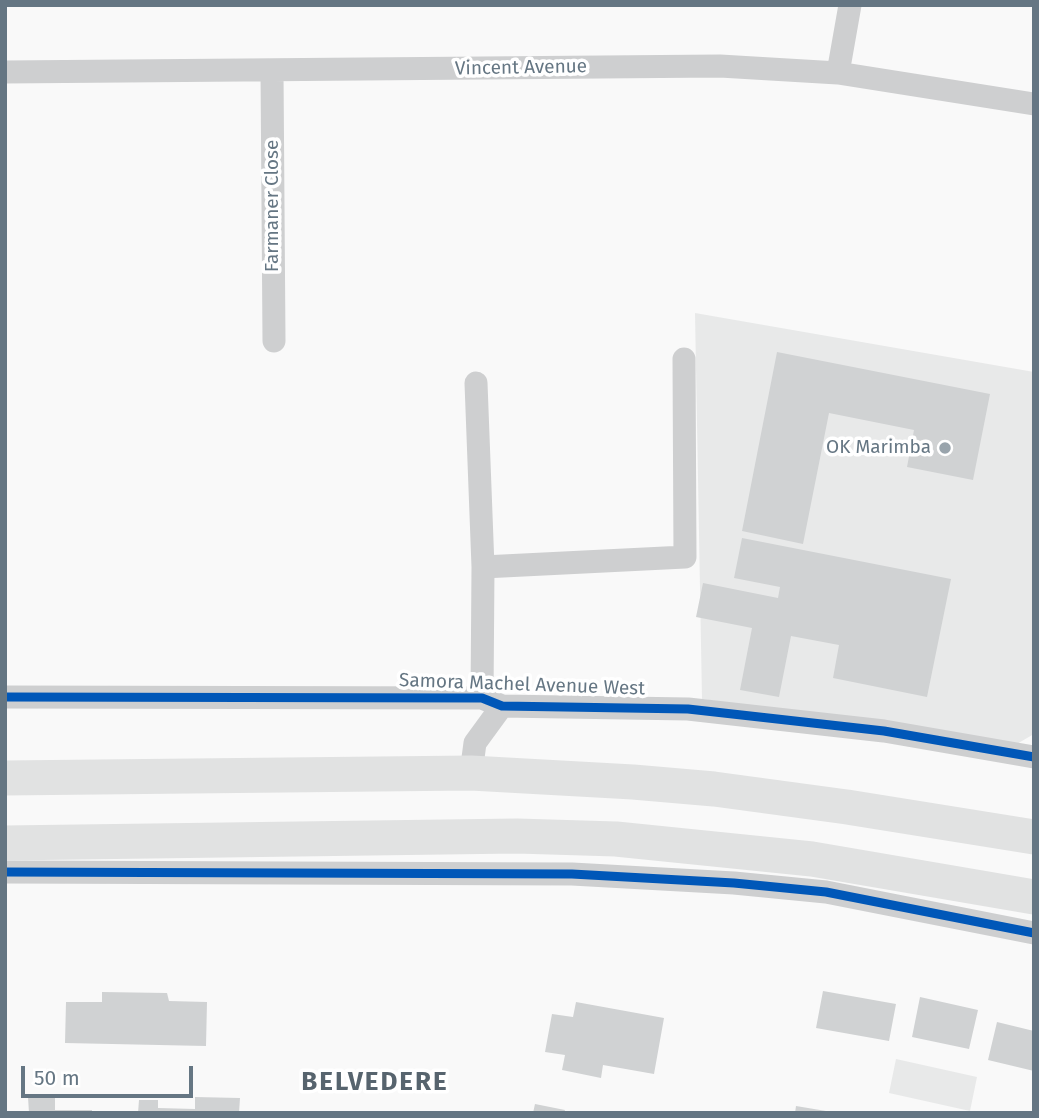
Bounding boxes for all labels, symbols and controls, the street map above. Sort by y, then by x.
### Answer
street label: Vincent Avenue [455,55,587,81]
street label: Farmaner Close [262,140,284,272]
place label: OK Marimba [826,437,931,459]
marker: OK Marimba [937,440,953,456]
street label: Samora Machel Avenue West [399,669,645,701]
scale bar [24,1052,196,1096]
text: 50 m [34,1065,80,1091]
district label: BELVEDERE [302,1067,448,1099]

